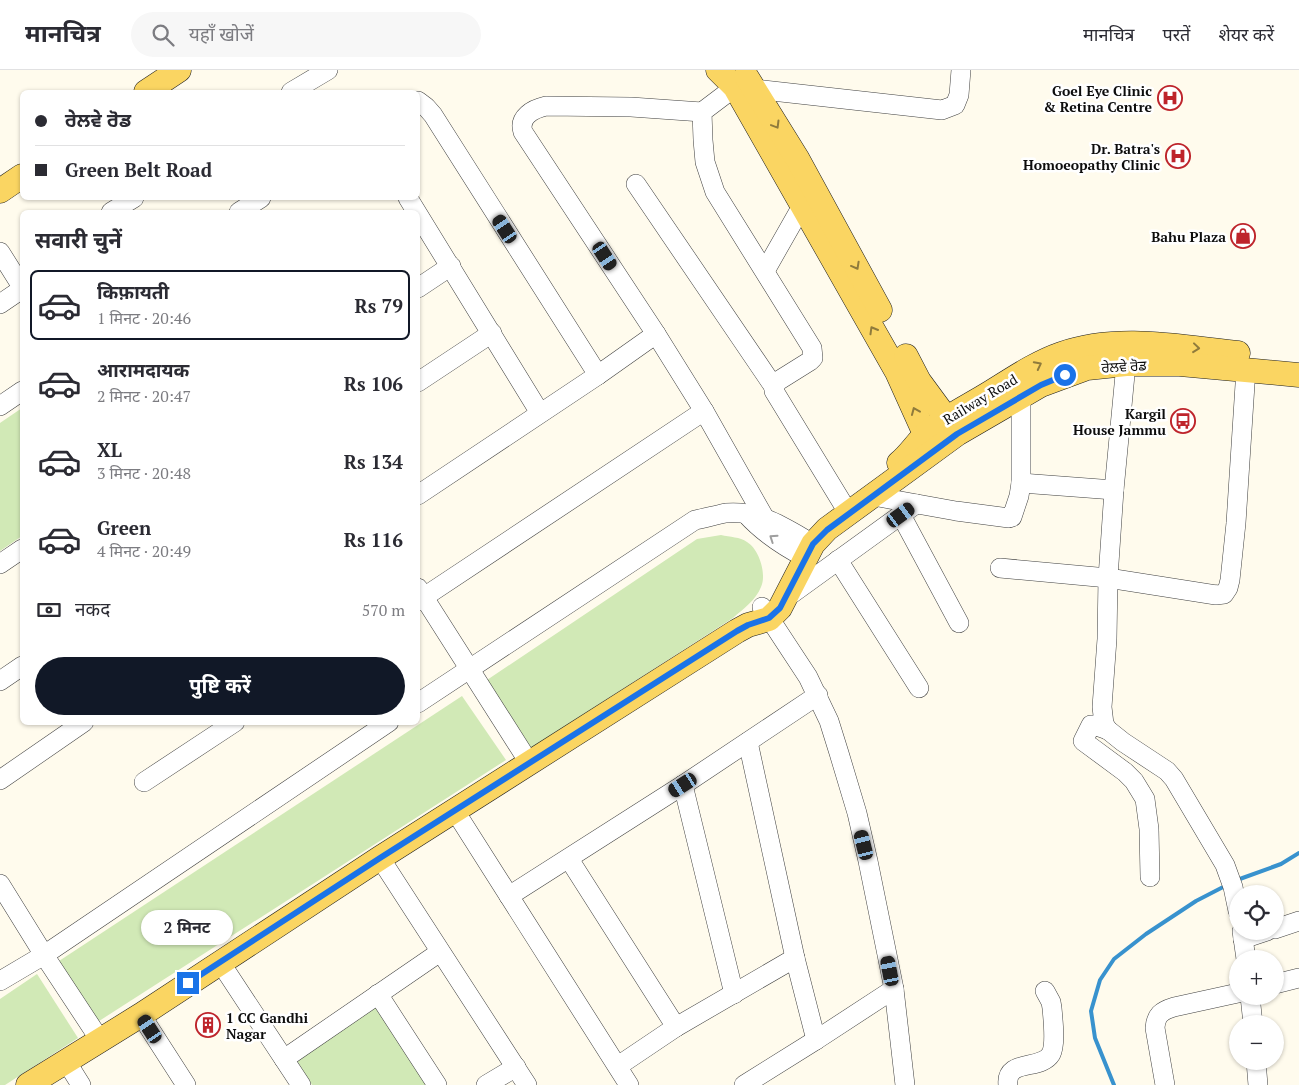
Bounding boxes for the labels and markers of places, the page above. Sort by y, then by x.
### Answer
place label: Goel Eye Clinic & Retina Centre [1043,81,1152,116]
hospital icon: Goel Eye Clinic & Retina Centre [1157,85,1183,111]
place label: Dr. Batra's Homoeopathy Clinic [1023,139,1160,174]
hospital icon: Dr. Batra's Homoeopathy Clinic [1165,143,1191,169]
shop icon: Bahu Plaza [1230,223,1256,249]
place label: Bahu Plaza [1151,227,1226,246]
place label: Kargil House Jammu [1073,404,1166,439]
bus stop icon: Kargil House Jammu [1170,408,1196,434]
place label: 1 CC Gandhi Nagar [226,1008,308,1043]
building icon: 1 CC Gandhi Nagar [195,1012,221,1038]

